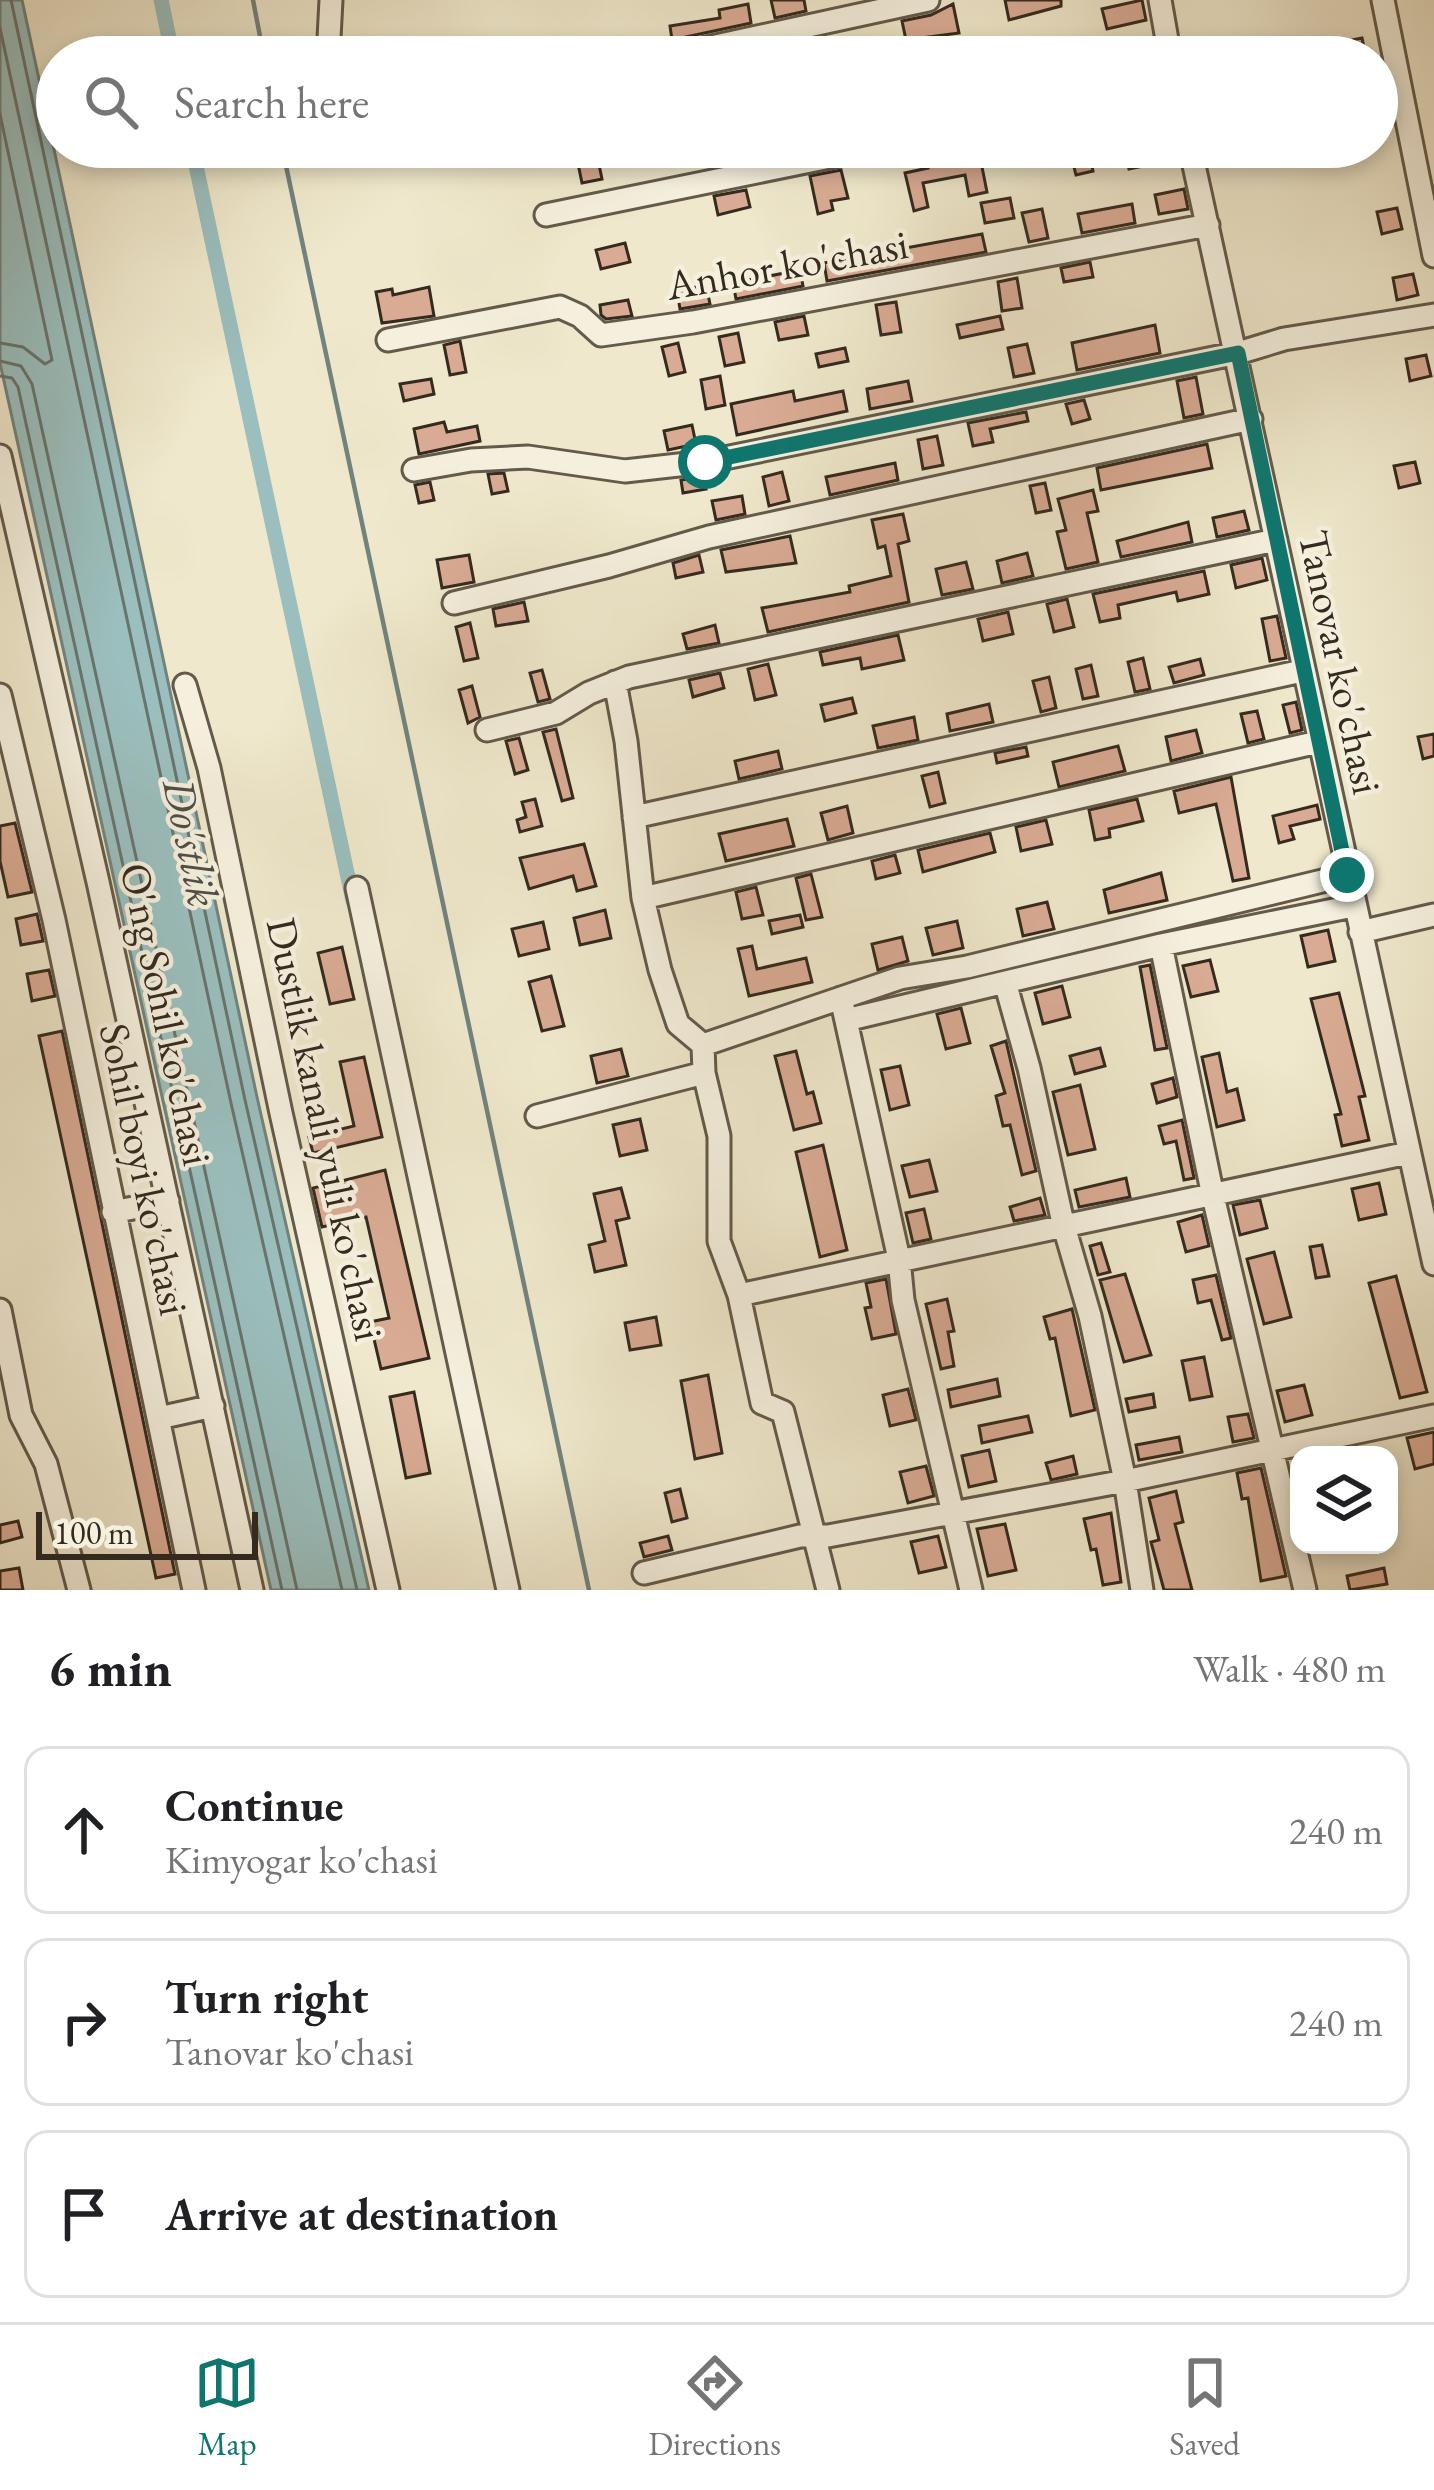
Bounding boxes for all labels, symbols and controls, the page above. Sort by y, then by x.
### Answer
search box [36,36,1398,168]
icon: search [78,69,144,135]
text: Search here [174,73,369,131]
street label: Anhor ko'chasi [661,216,912,313]
route start [678,435,732,489]
street label: Tanovar ko'chasi [1286,525,1395,799]
water label: Do'stlik [150,771,234,912]
route end [1320,848,1374,902]
street label: O'ng Sohil ko'chasi [108,858,225,1170]
street label: Dustlik kanali yuli ko'chasi [254,913,397,1345]
street label: Sohil boyi ko'chasi [87,1018,202,1320]
map controls [1290,1446,1398,1554]
button: layers [1290,1446,1398,1554]
scale bar [36,1506,258,1559]
text: 100 m [54,1511,134,1554]
text: 6 min [48,1635,172,1701]
text: Walk · 480 m [1193,1643,1386,1694]
text: Continue [165,1776,343,1834]
icon: ahead [51,1797,117,1863]
text: 240 m [1289,1805,1383,1856]
text: Kimyogar ko'chasi [165,1834,438,1885]
text: Turn right [165,1968,368,2026]
icon: right [51,1989,117,2055]
text: 240 m [1289,1997,1383,2048]
text: Tanovar ko'chasi [165,2026,414,2077]
icon: arrive [51,2181,117,2247]
text: Arrive at destination [165,2185,558,2243]
tab: Map [194,2350,260,2465]
tab: Directions [648,2350,781,2465]
tab: Saved [1169,2350,1240,2465]

